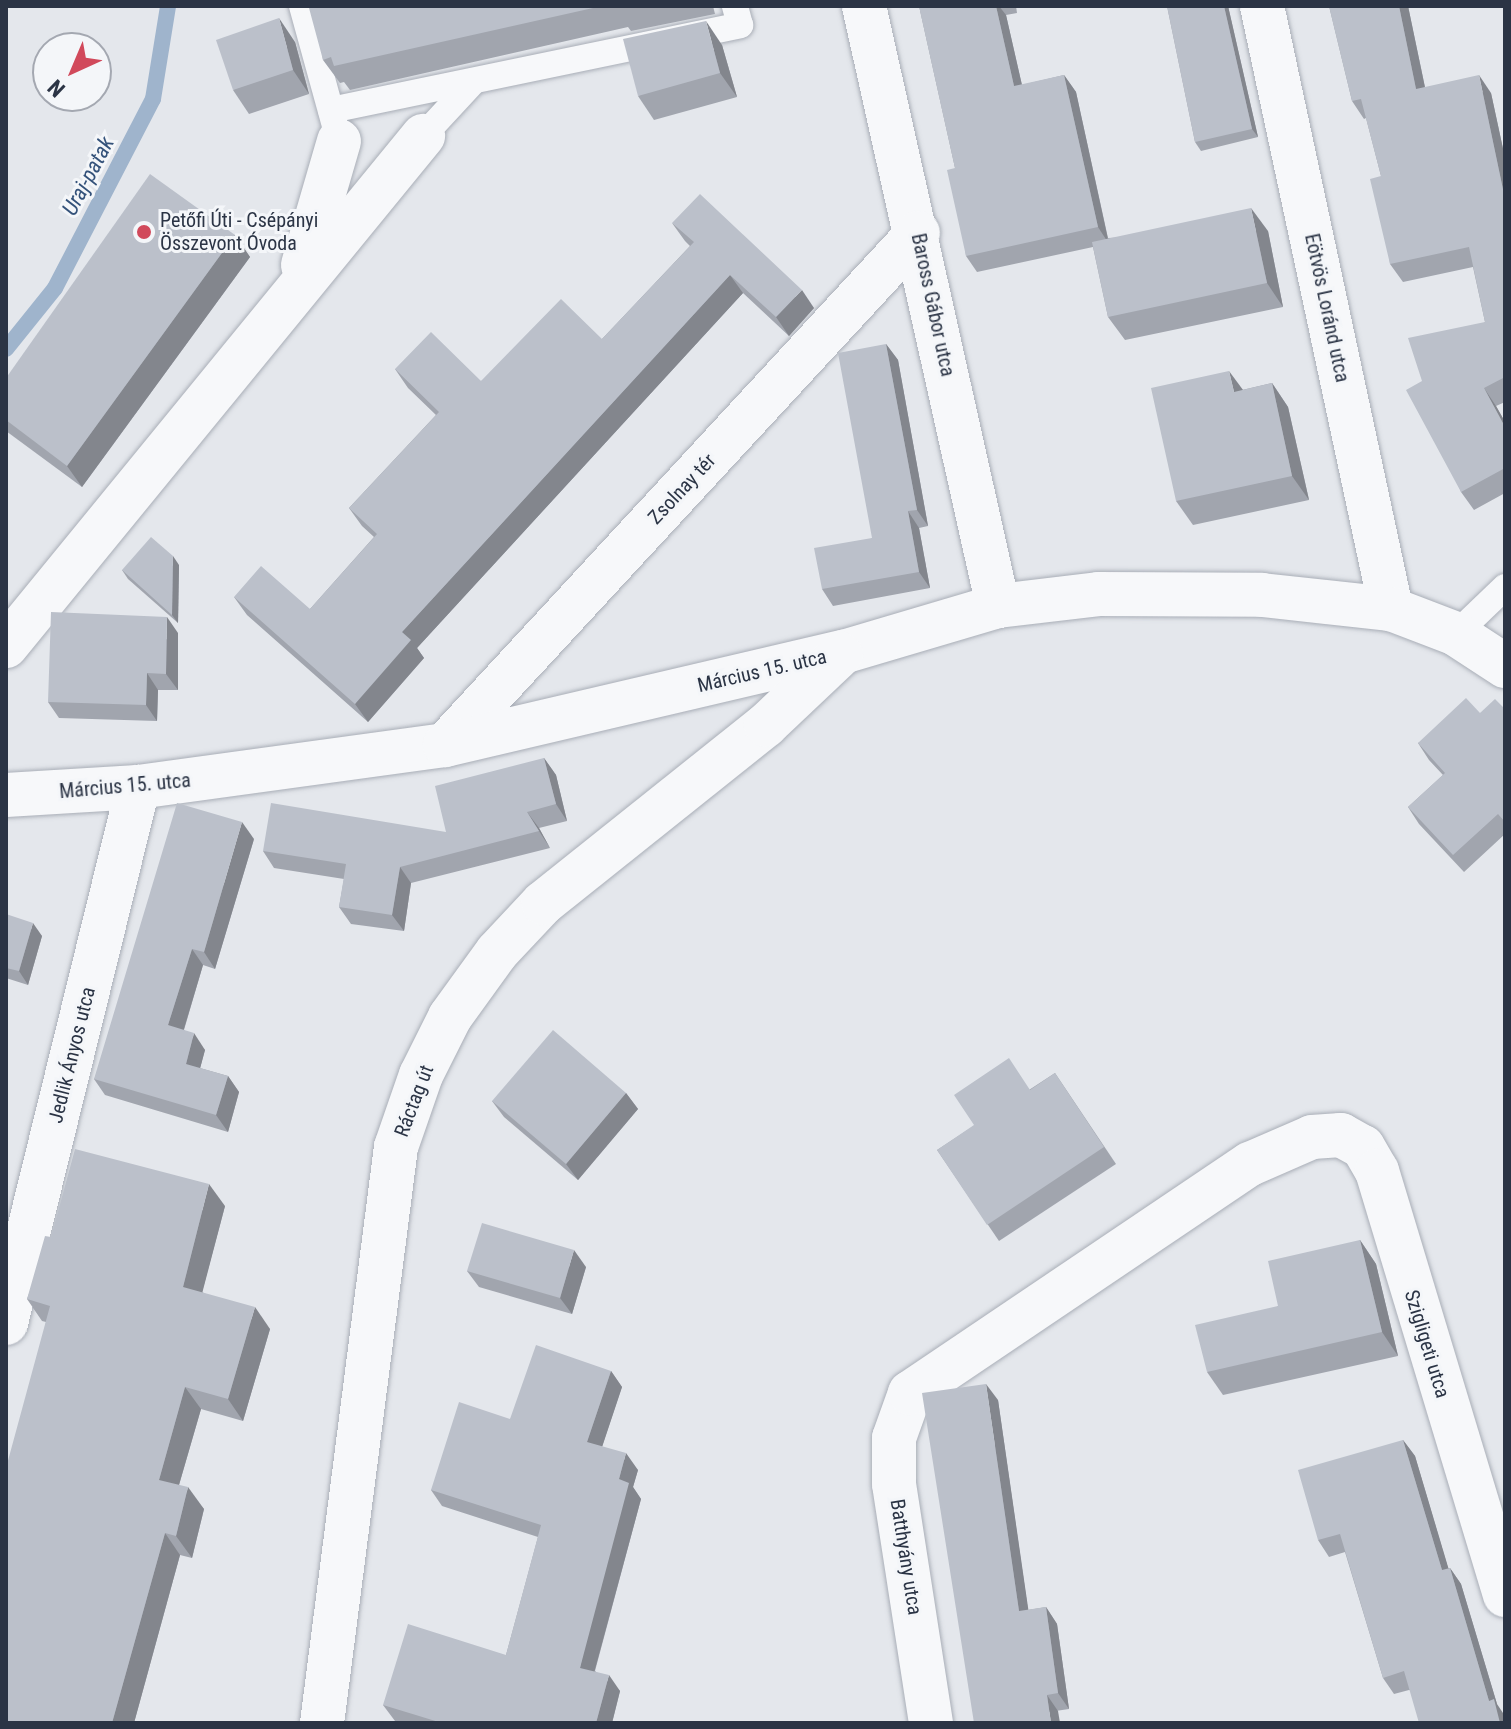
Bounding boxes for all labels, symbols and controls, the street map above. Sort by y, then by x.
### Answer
north arrow [32,32,112,112]
text: N [43,75,70,102]
water label: Uraj-patak [56,132,120,220]
place label: Petőfi Úti - Csépányi Összevont Óvoda [160,208,318,255]
marker: Petőfi Úti - Csépányi Összevont Óvoda [135,223,153,241]
street label: Baross Gábor utca [906,231,960,379]
street label: Eötvös Loránd utca [1300,232,1354,384]
street label: Zsolnay tér [643,449,721,529]
street label: Március 15. utca [695,644,829,698]
street label: Március 15. utca [58,768,192,804]
street label: Jedlik Ányos utca [44,985,100,1125]
street label: Ráctag út [389,1062,439,1140]
street label: Szigligeti utca [1399,1287,1455,1401]
street label: Batthyány utca [885,1497,927,1617]

